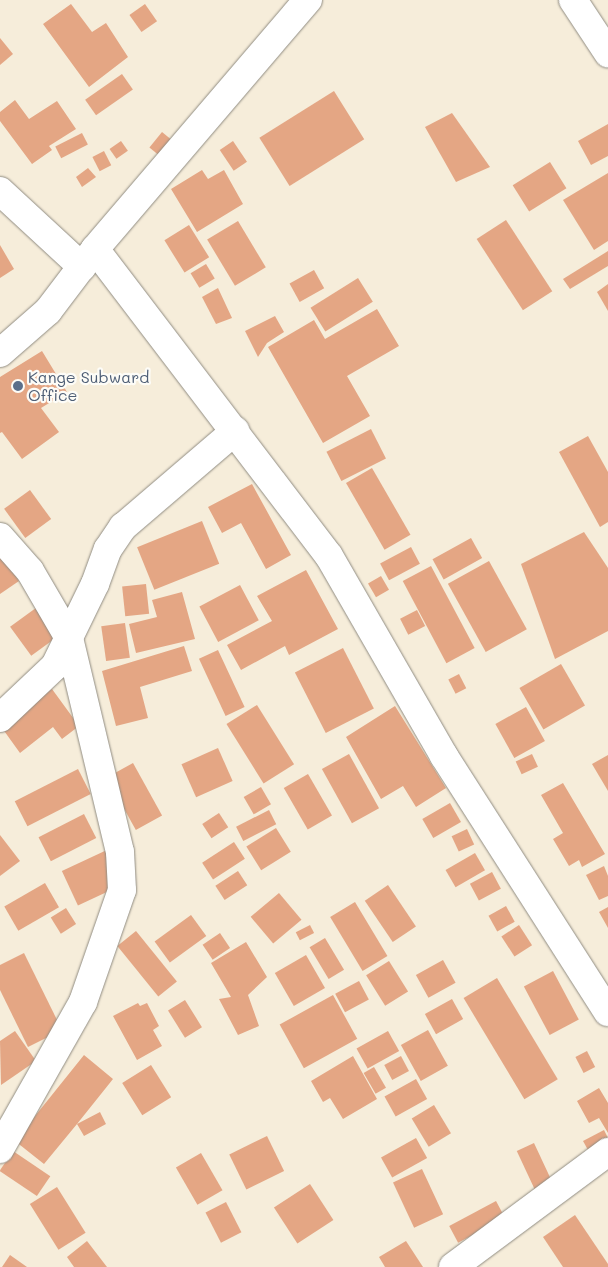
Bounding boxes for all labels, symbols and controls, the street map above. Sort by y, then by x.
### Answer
place label: Kange Subward Office [28,367,149,405]
marker: Kange Subward Office [12,380,24,392]

